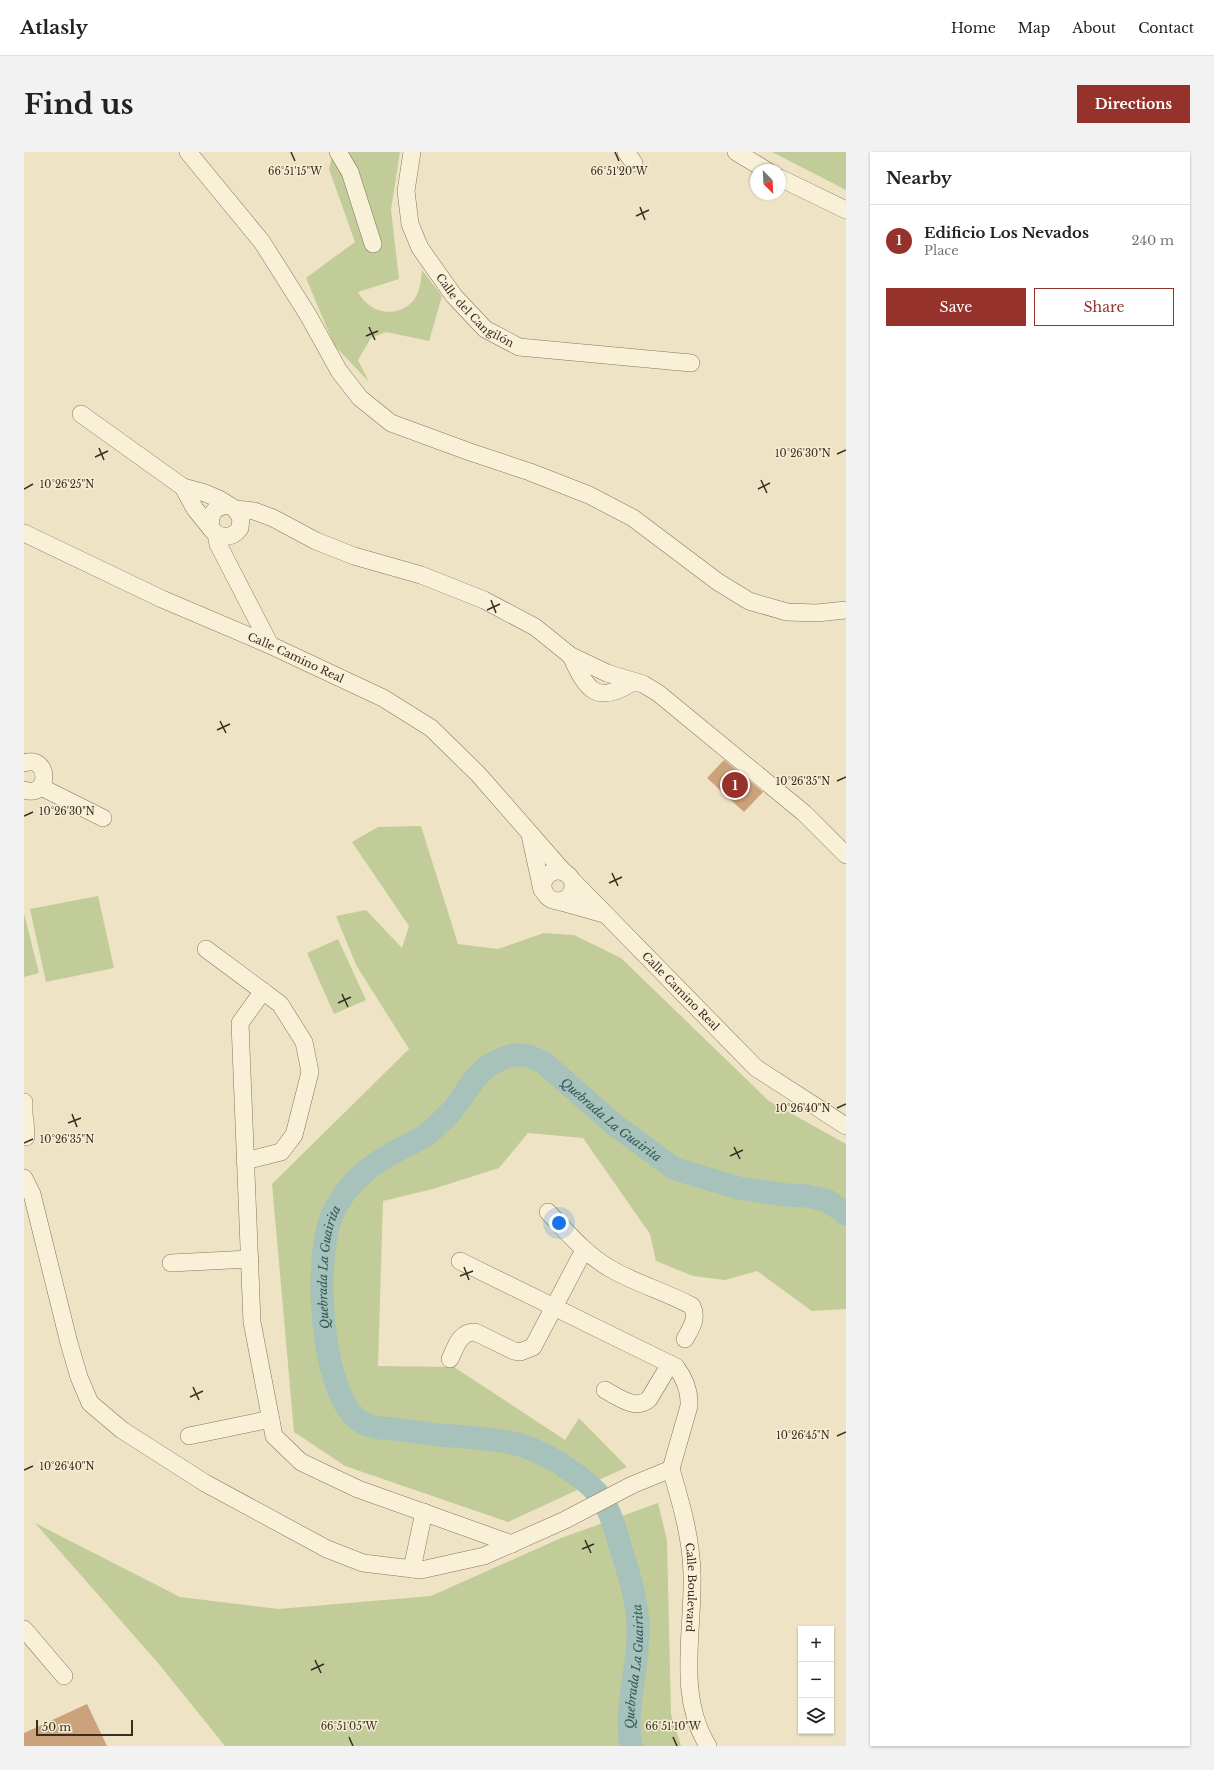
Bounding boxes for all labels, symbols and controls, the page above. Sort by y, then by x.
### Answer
text: Atlasly [20,16,88,39]
text: Home [951,19,996,37]
text: Map [1018,19,1050,37]
text: About [1072,19,1116,37]
text: Contact [1138,19,1194,37]
button: Directions [1077,85,1190,123]
text: Find us [24,87,134,122]
north arrow [750,164,786,200]
text: 66°51'15"W [268,165,322,178]
text: 66°51'20"W [590,165,648,178]
text: Nearby [886,168,952,189]
text: Edificio Los Nevados [924,223,1089,242]
text: 1 [896,232,902,249]
text: 240 m [1131,232,1174,249]
text: Place [924,242,959,259]
street label: Calle del Cangilón [433,271,517,350]
button: Save [886,288,1026,326]
button: Share [1034,288,1174,326]
text: 10°26'30"N [775,447,831,460]
text: 10°26'25"N [40,478,94,491]
street label: Calle Camino Real [245,629,347,686]
pin: 1 [722,770,748,800]
text: 10°26'35"N [776,775,830,788]
text: 10°26'30"N [39,805,95,818]
street label: Calle Camino Real [639,949,723,1034]
water label: Quebrada La Guairita [558,1074,665,1165]
text: 10°26'40"N [775,1102,831,1115]
text: 10°26'35"N [40,1133,94,1146]
water label: Quebrada La Guairita [315,1202,343,1330]
your location [549,1213,569,1233]
text: 10°26'45"N [776,1429,830,1442]
text: 10°26'40"N [39,1460,95,1473]
street label: Calle Boulevard [682,1542,699,1633]
water label: Quebrada La Guairita [622,1603,646,1729]
map controls [798,1626,834,1734]
button: + [798,1626,834,1662]
button: − [798,1662,834,1698]
button: layers [798,1698,834,1734]
scale bar [36,1718,133,1737]
text: 50 m [42,1720,71,1734]
text: 66°51'05"W [321,1720,378,1733]
text: 66°51'10"W [645,1720,701,1733]

